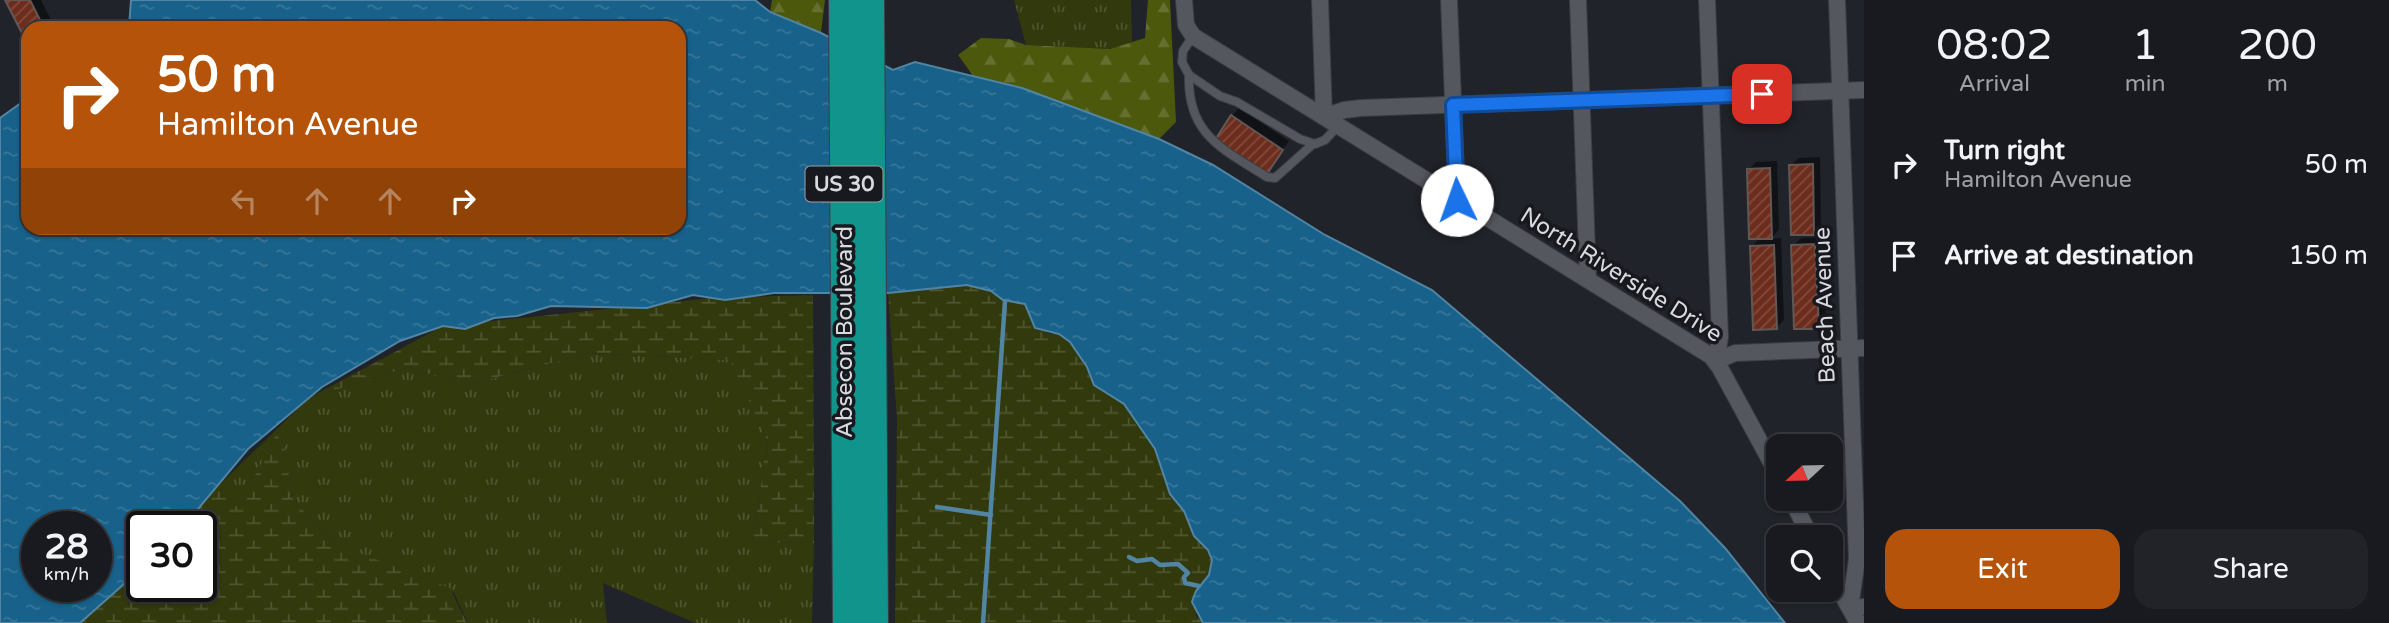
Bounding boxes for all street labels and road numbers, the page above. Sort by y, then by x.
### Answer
road number: US 30 [806,166,882,202]
street label: North Riverside Drive [1515,201,1727,349]
street label: Absecon Boulevard [831,226,859,438]
street label: Beach Avenue [1808,226,1842,384]

